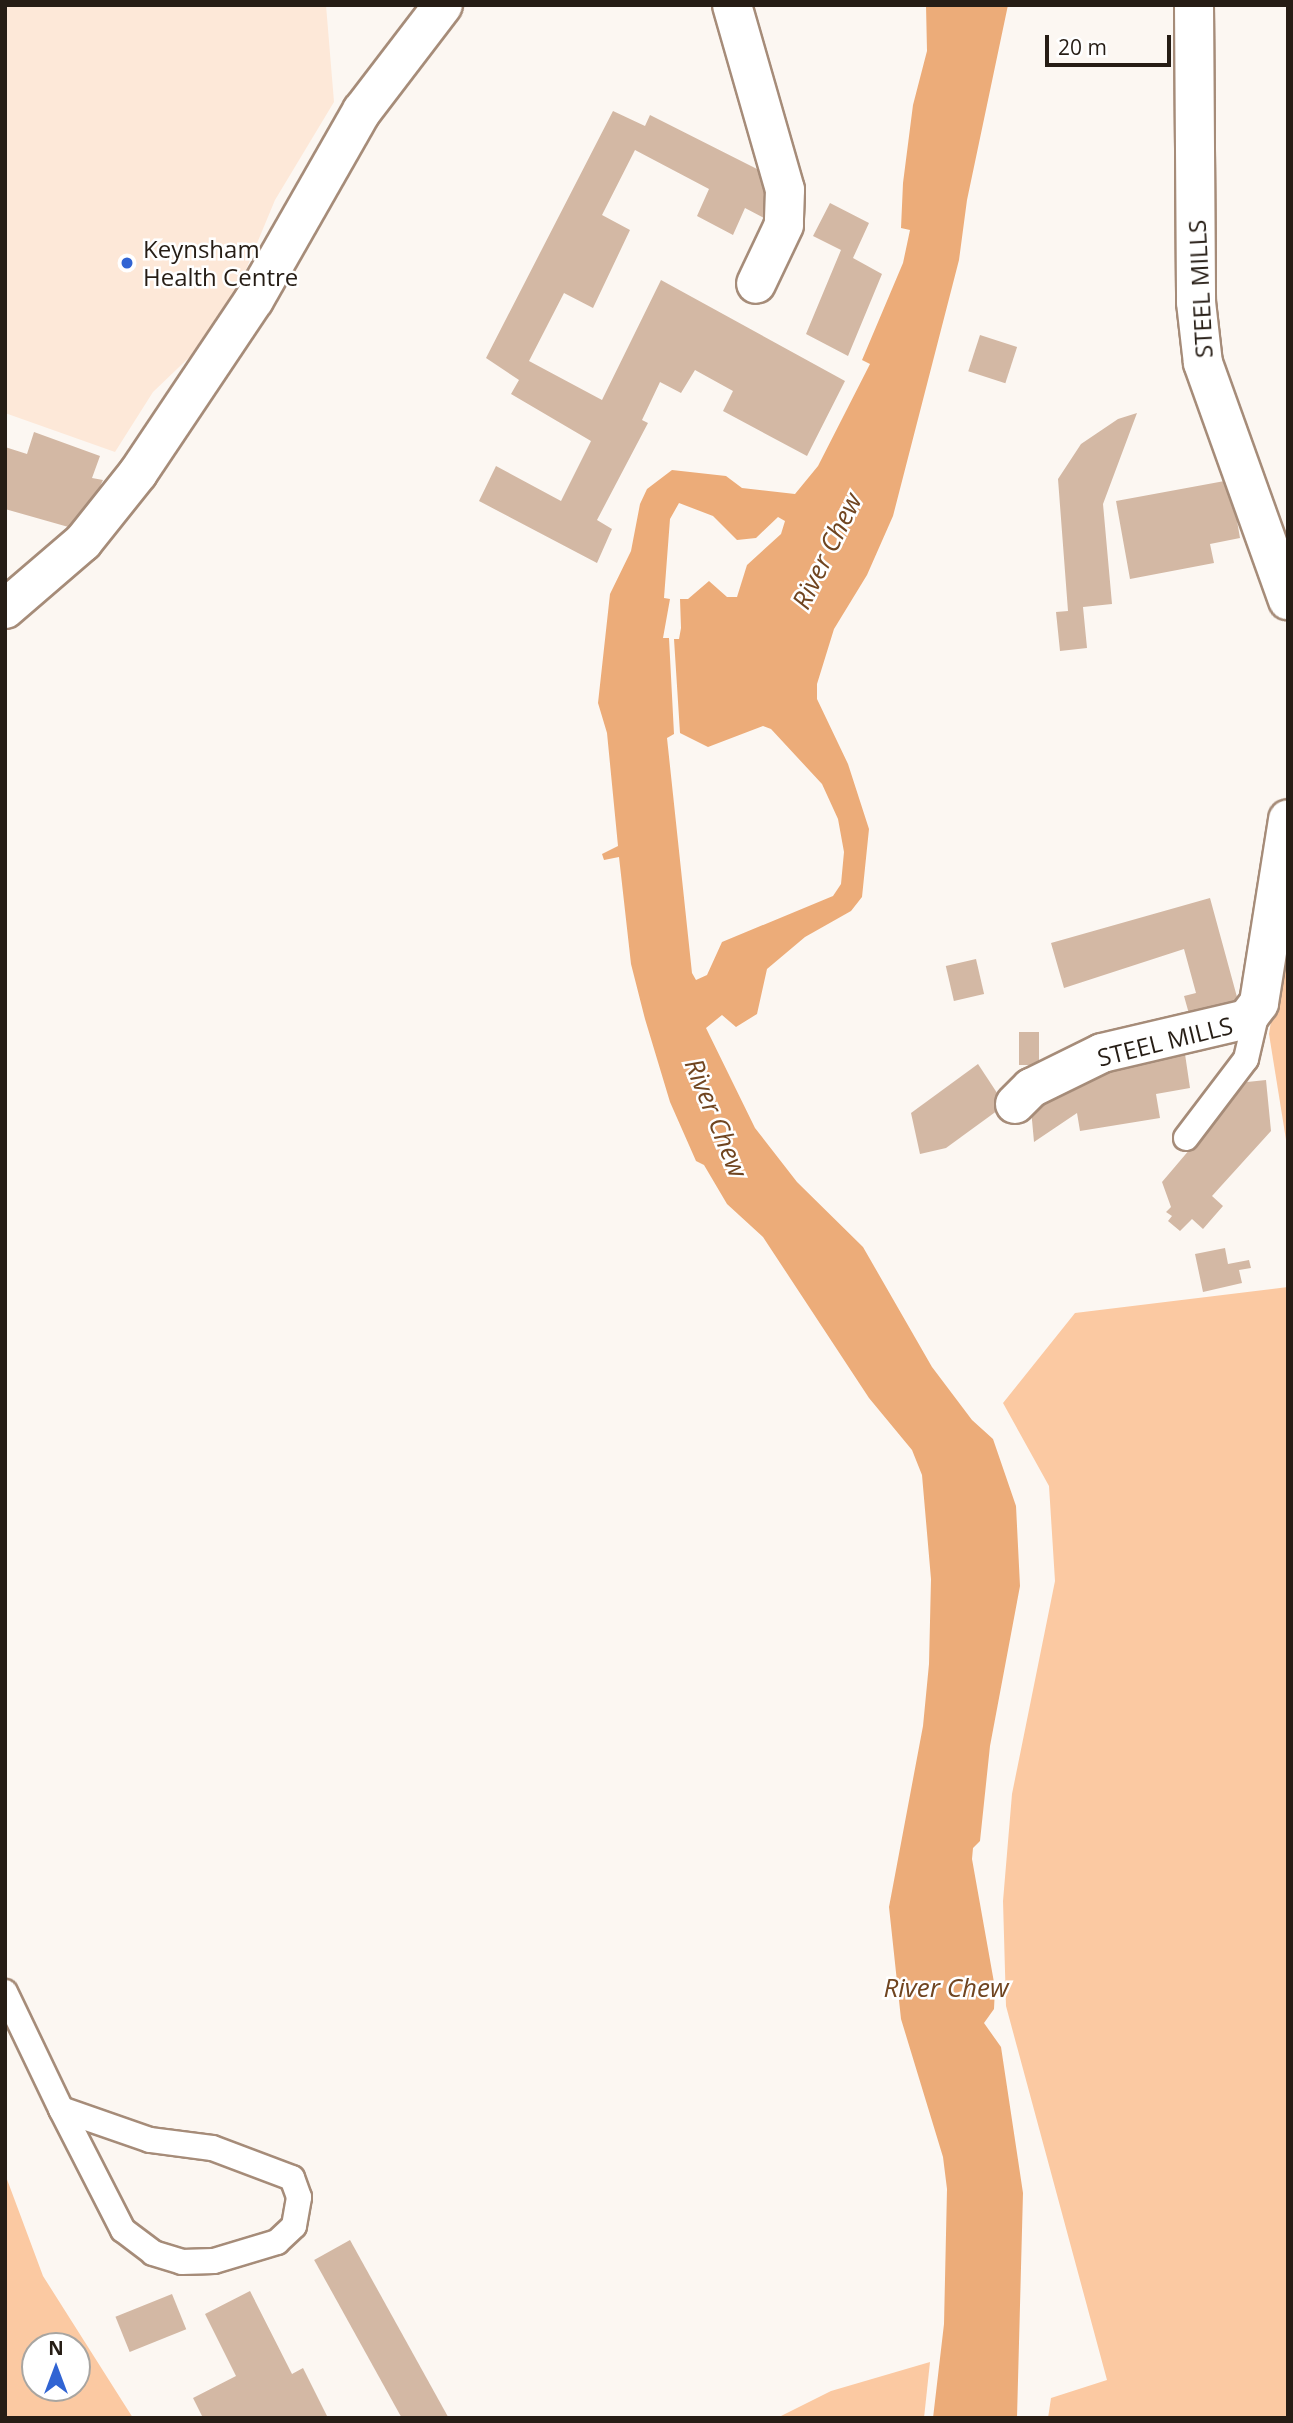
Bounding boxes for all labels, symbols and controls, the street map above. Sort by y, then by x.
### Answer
scale bar [1048,21,1174,65]
text: 20 m [1058,33,1107,61]
street label: STEEL MILLS [1182,219,1218,359]
place label: Keynsham Health Centre [143,235,298,291]
marker: Keynsham Health Centre [117,253,137,273]
water label: River Chew [786,488,868,614]
street label: STEEL MILLS [1094,1010,1236,1072]
water label: River Chew [678,1054,754,1182]
water label: River Chew [883,1972,1009,2004]
north arrow [21,2332,91,2402]
text: N [48,2335,64,2361]

